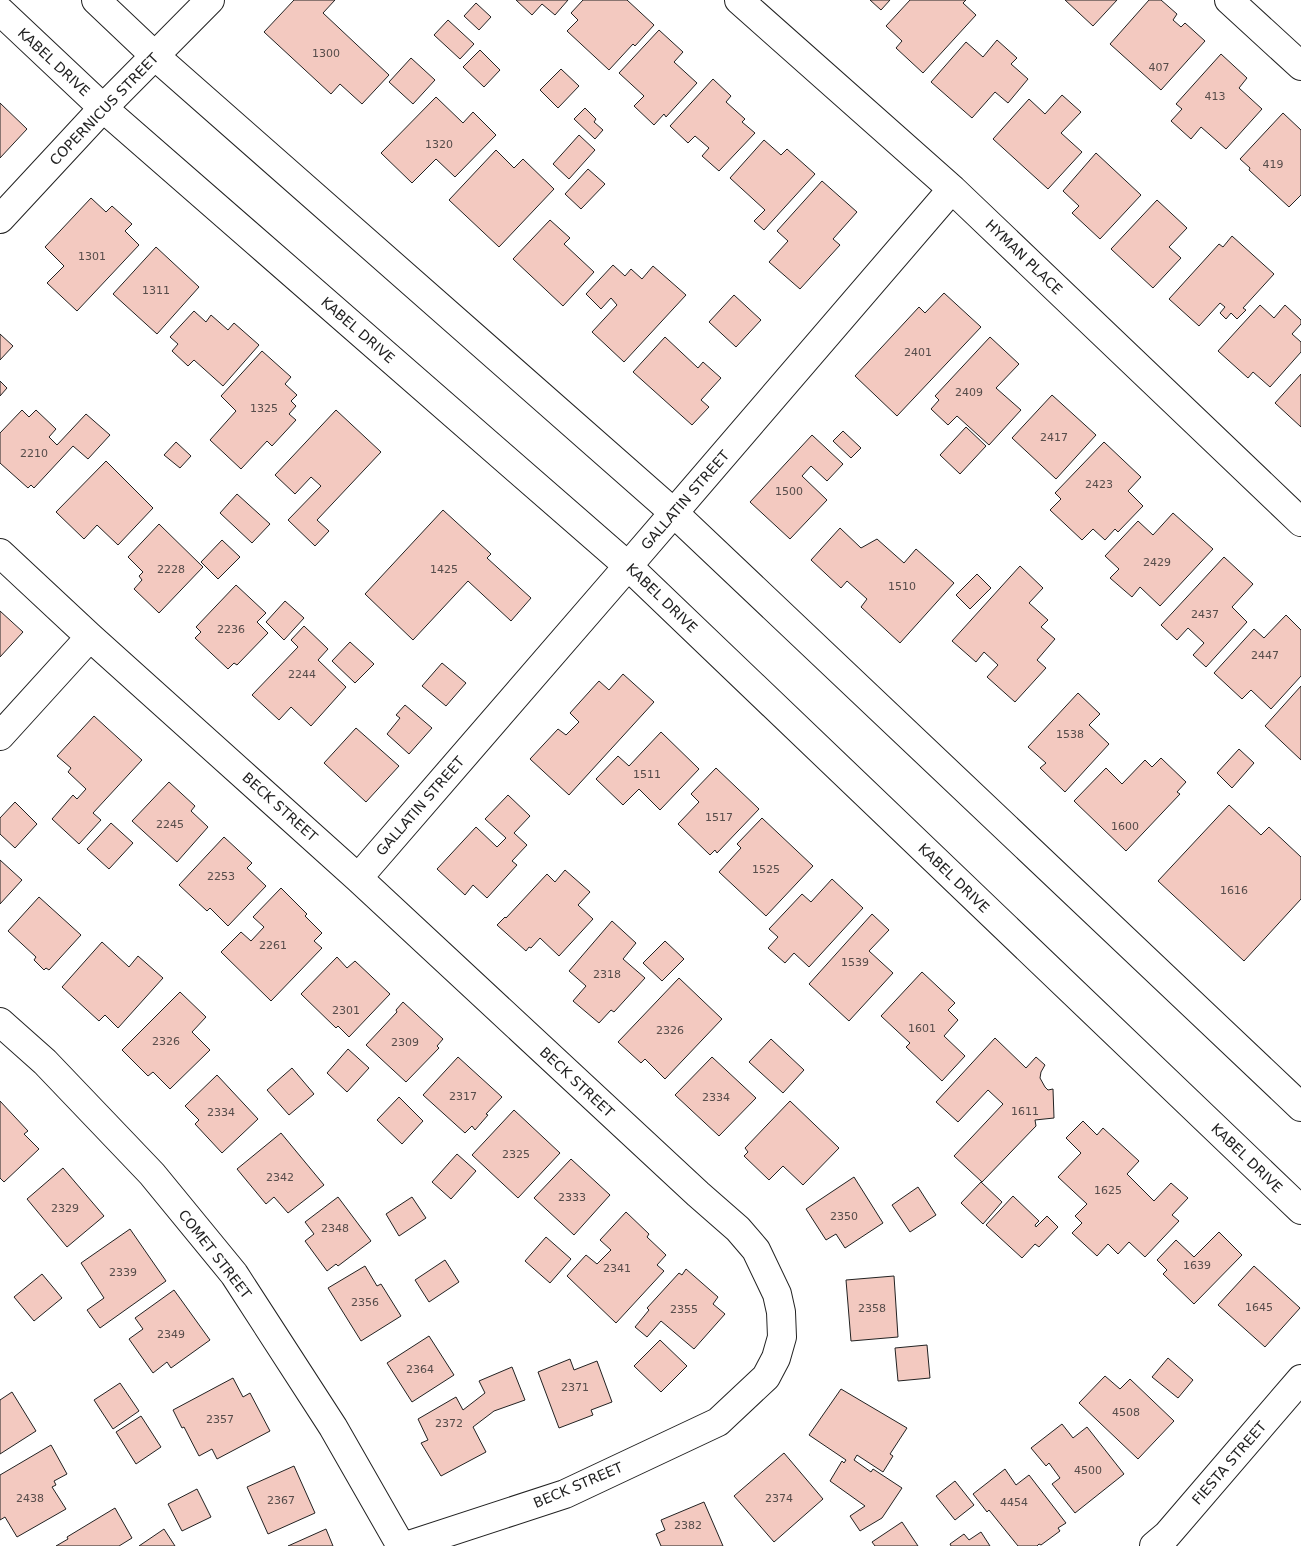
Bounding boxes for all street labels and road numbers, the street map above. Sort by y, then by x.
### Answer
street label: KABEL DRIVE [15,25,93,99]
street label: COPERNICUS STREET [46,49,162,168]
street label: HYMAN PLACE [982,216,1066,298]
street label: KABEL DRIVE [318,294,398,366]
street label: GALLATIN STREET [638,447,733,553]
street label: KABEL DRIVE [623,560,701,636]
street label: GALLATIN STREET [373,753,468,859]
street label: BECK STREET [239,769,321,845]
street label: KABEL DRIVE [915,840,993,916]
street label: BECK STREET [537,1044,618,1121]
street label: KABEL DRIVE [1208,1120,1286,1196]
street label: COMET STREET [175,1206,255,1302]
street label: FIESTA STREET [1189,1418,1270,1508]
street label: BECK STREET [531,1459,625,1511]

